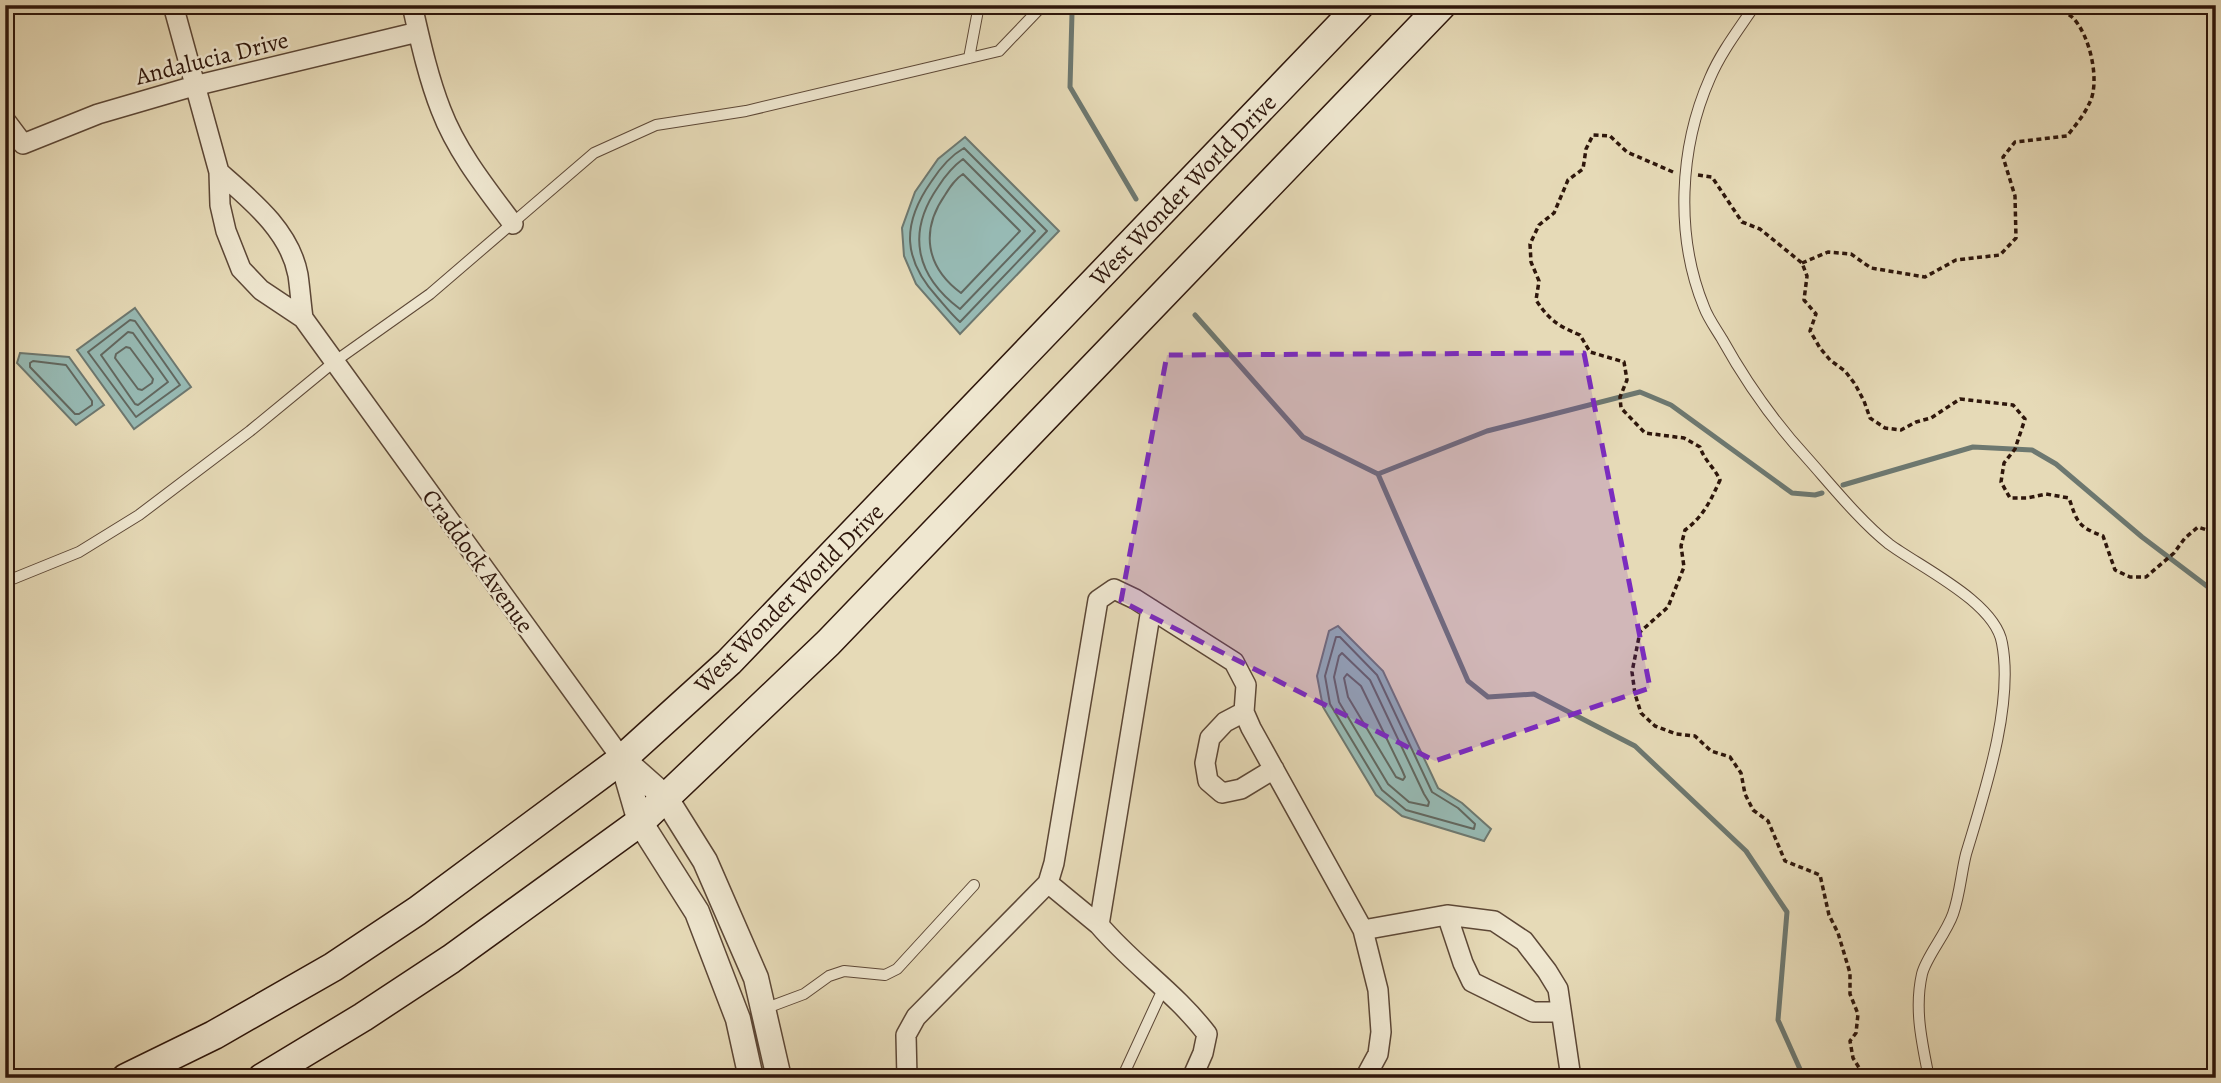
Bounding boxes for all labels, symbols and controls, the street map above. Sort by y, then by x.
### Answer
street label: Andalucia Drive [131,24,292,93]
street label: West Wonder World Drive [1082,87,1283,294]
street label: Craddock Avenue [415,483,541,639]
street label: West Wonder World Drive [686,496,891,701]

